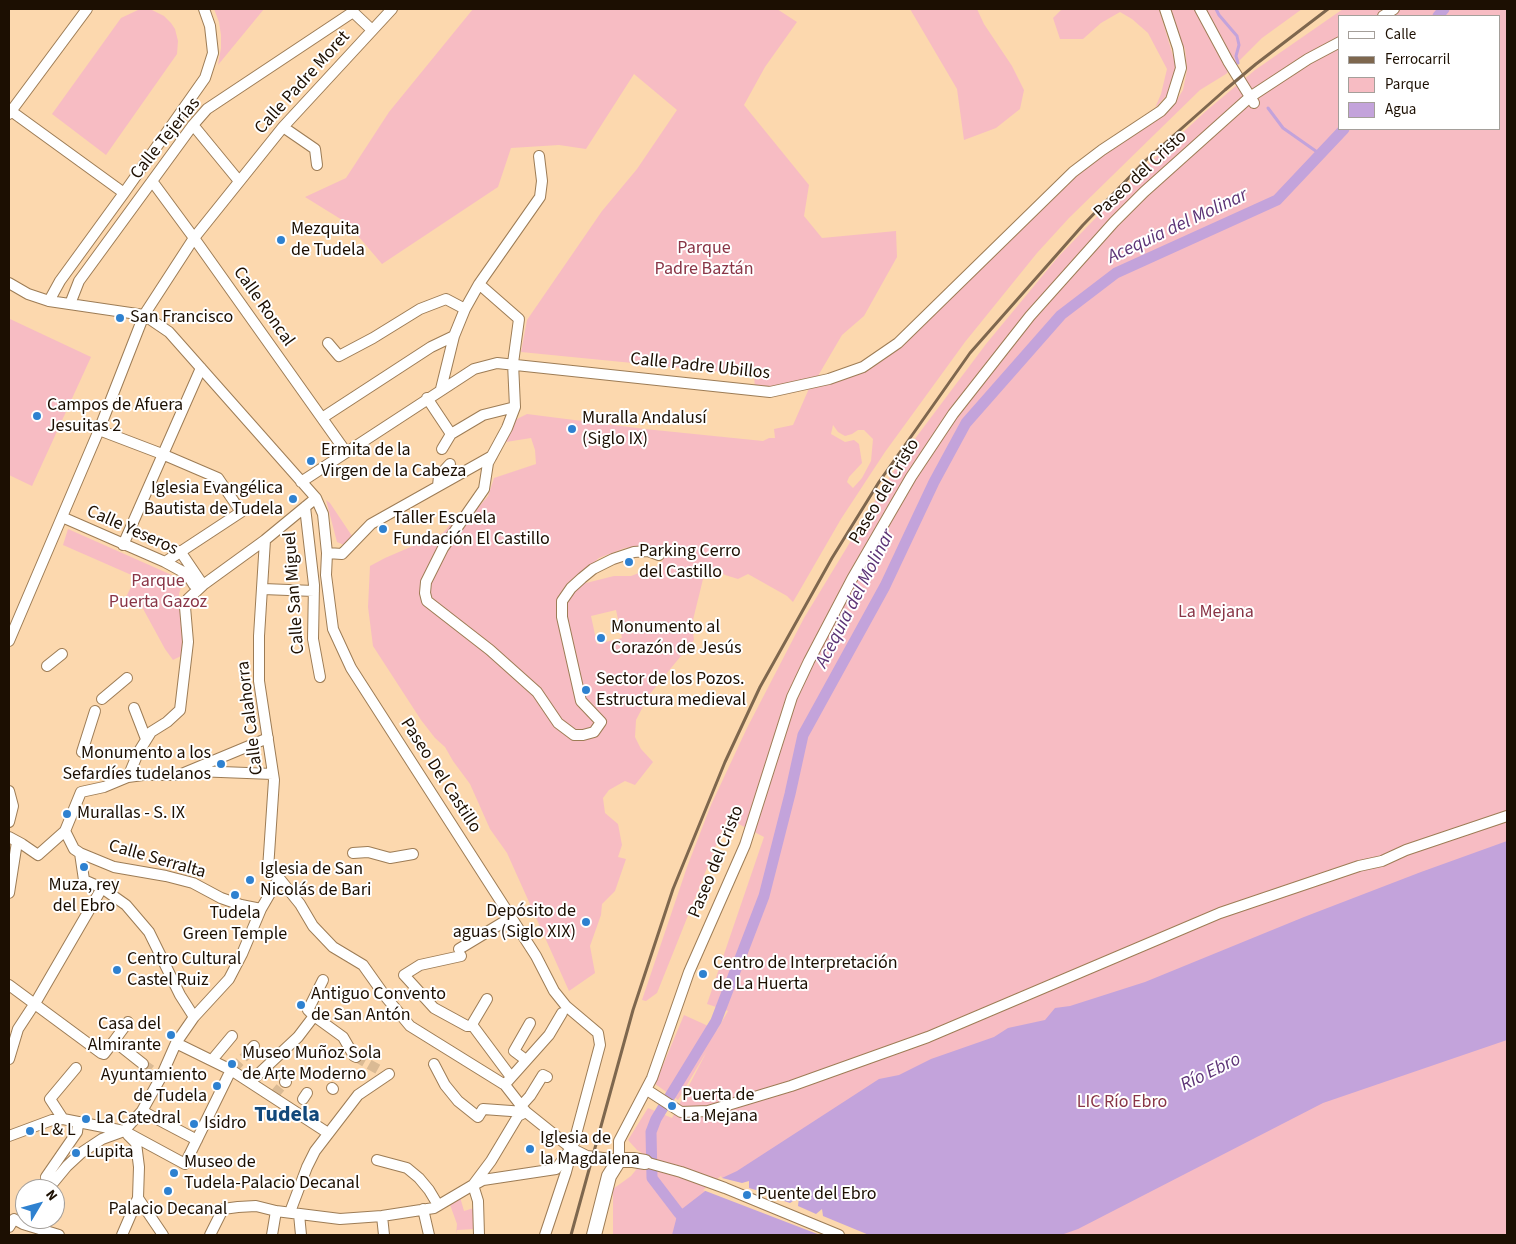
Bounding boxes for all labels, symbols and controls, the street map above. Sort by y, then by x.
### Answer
legend [1338,15,1501,130]
text: Calle [1385,24,1416,45]
street label: Calle Padre Moret [251,27,355,139]
text: Ferrocarril [1385,49,1450,70]
text: Parque [1385,74,1429,95]
street label: Calle Tejerías [126,94,206,184]
text: Agua [1385,99,1416,120]
street label: Paseo del Cristo [1090,126,1192,224]
water label: Acequia del Molinar [1104,185,1252,269]
place label: Mezquita de Tudela [291,219,365,262]
marker: Mezquita de Tudela [275,234,287,246]
park label: Parque Padre Baztán [654,238,754,280]
street label: Calle Roncal [228,263,298,351]
place label: San Francisco [130,307,233,329]
marker: San Francisco [114,312,126,324]
street label: Calle Padre Ubillos [629,349,771,385]
place label: Campos de Afuera Jesuitas 2 [47,395,183,438]
place label: Muralla Andalusí (Siglo IX) [582,408,707,450]
marker: Campos de Afuera Jesuitas 2 [31,410,43,422]
marker: Muralla Andalusí (Siglo IX) [566,423,578,435]
street label: Paseo del Cristo [845,435,925,549]
place label: Ermita de la Virgen de la Cabeza [321,440,466,482]
marker: Ermita de la Virgen de la Cabeza [305,455,317,467]
place label: Iglesia Evangélica Bautista de Tudela [144,478,283,520]
marker: Iglesia Evangélica Bautista de Tudela [287,493,299,505]
street label: Calle Yeseros [83,501,181,561]
place label: Taller Escuela Fundación El Castillo [393,508,550,550]
marker: Taller Escuela Fundación El Castillo [377,523,389,535]
water label: Acequia del Molinar [811,526,901,672]
street label: Calle San Miguel [280,531,310,655]
place label: Parking Cerro del Castillo [639,541,741,584]
marker: Parking Cerro del Castillo [623,556,635,568]
park label: Parque Puerta Gazoz [109,571,207,614]
park label: La Mejana [1178,602,1254,624]
place label: Monumento al Corazón de Jesús [611,617,742,660]
marker: Monumento al Corazón de Jesús [595,632,607,644]
street label: Calle Calahorra [233,660,269,776]
place label: Sector de los Pozos. Estructura medieval [596,669,746,712]
marker: Sector de los Pozos. Estructura medieval [580,684,592,696]
street label: Paseo Del Castillo [395,715,485,837]
place label: Monumento a los Sefardíes tudelanos [62,743,211,786]
marker: Monumento a los Sefardíes tudelanos [215,758,227,770]
place label: Murallas - S. IX [77,803,185,825]
street label: Paseo del Cristo [685,803,749,921]
marker: Murallas - S. IX [61,808,73,820]
street label: Calle Serralta [106,836,208,884]
place label: Iglesia de San Nicolás de Bari [260,859,371,902]
marker: Muza, rey del Ebro [78,861,90,873]
marker: Iglesia de San Nicolás de Bari [244,874,256,886]
place label: Muza, rey del Ebro [49,875,119,918]
marker: Tudela Green Temple [229,889,241,901]
place label: Depósito de aguas (Siglo XIX) [453,901,576,944]
place label: Tudela Green Temple [183,903,287,946]
marker: Depósito de aguas (Siglo XIX) [580,916,592,928]
place label: Centro Cultural Castel Ruiz [127,949,241,992]
place label: Centro de Interpretación de La Huerta [713,953,897,996]
marker: Centro Cultural Castel Ruiz [111,964,123,976]
marker: Centro de Interpretación de La Huerta [697,968,709,980]
place label: Antiguo Convento de San Antón [311,984,446,1026]
marker: Antiguo Convento de San Antón [295,999,307,1011]
place label: Casa del Almirante [88,1014,161,1056]
marker: Casa del Almirante [165,1029,177,1041]
place label: Museo Muñoz Sola de Arte Moderno [242,1043,381,1086]
water label: Río Ebro [1177,1049,1245,1097]
marker: Museo Muñoz Sola de Arte Moderno [226,1058,238,1070]
place label: Ayuntamiento de Tudela [101,1065,207,1108]
marker: Ayuntamiento de Tudela [211,1080,223,1092]
place label: Puerta de La Mejana [682,1085,758,1128]
park label: LIC Río Ebro [1077,1092,1167,1114]
marker: Puerta de La Mejana [666,1100,678,1112]
district label: Tudela [254,1103,320,1129]
place label: La Catedral [96,1108,181,1130]
marker: La Catedral [80,1113,92,1125]
place label: Isidro [204,1113,247,1135]
marker: Isidro [188,1118,200,1130]
place label: L & L [40,1120,76,1142]
marker: L & L [24,1125,36,1137]
place label: Iglesia de la Magdalena [540,1128,640,1170]
place label: Lupita [86,1142,134,1164]
marker: Iglesia de la Magdalena [524,1143,536,1155]
marker: Lupita [70,1147,82,1159]
place label: Museo de Tudela-Palacio Decanal [184,1152,360,1194]
marker: Museo de Tudela-Palacio Decanal [168,1167,180,1179]
north arrow [15,1179,65,1229]
place label: Puente del Ebro [757,1184,876,1206]
marker: Palacio Decanal [162,1185,174,1197]
text: N [40,1186,62,1205]
marker: Puente del Ebro [741,1189,753,1201]
place label: Palacio Decanal [109,1199,227,1221]

